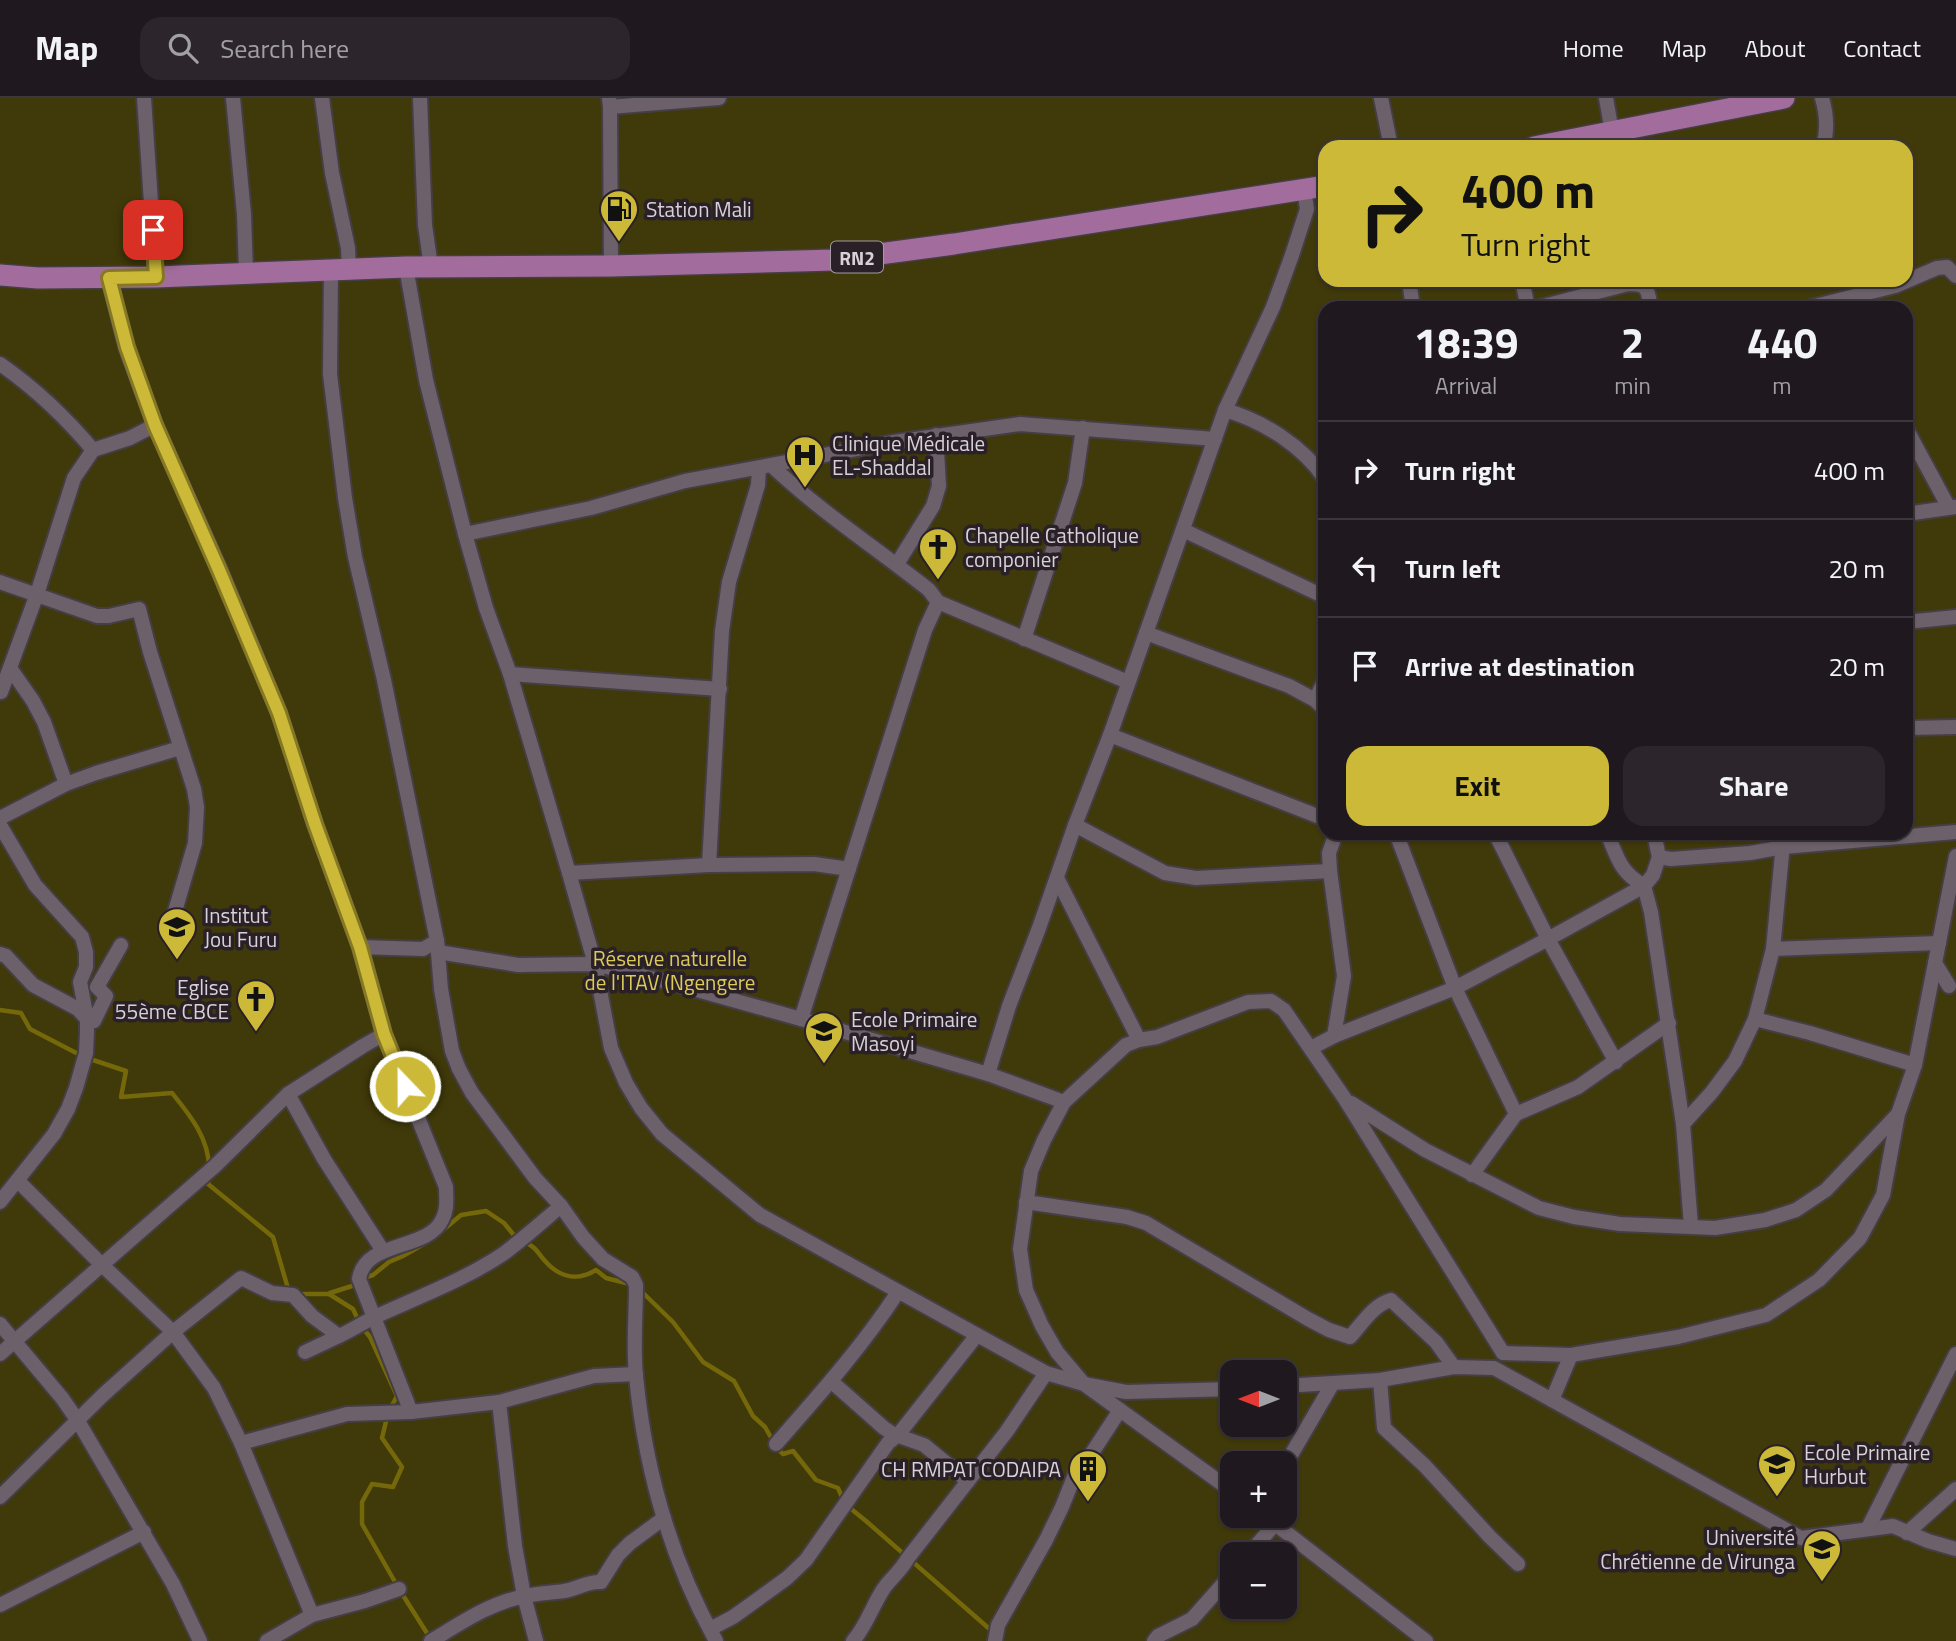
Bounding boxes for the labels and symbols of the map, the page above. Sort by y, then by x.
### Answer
fuel station icon: Station Mali [598,188,640,243]
place label: Station Mali [646,193,752,225]
pin [123,200,183,260]
road number: RN2 [831,242,883,272]
place label: Clinique Médicale EL-Shaddal [832,427,985,483]
hospital icon: Clinique Médicale EL-Shaddal [784,434,826,489]
place label: Chapelle Catholique componier [965,519,1139,575]
church icon: Chapelle Catholique componier [917,526,959,581]
place label: Institut Jou Furu [204,899,277,955]
school or university icon: Institut Jou Furu [156,906,198,961]
park label: Réserve naturelle de l'ITAV (Ngengere [585,942,755,998]
place label: Eglise 55ème CBCE [115,971,229,1027]
church icon: Eglise 55ème CBCE [235,978,277,1033]
place label: Ecole Primaire Masoyi [851,1003,977,1059]
school or university icon: Ecole Primaire Masoyi [803,1010,845,1065]
position arrow [368,1049,442,1123]
north arrow [1220,1360,1297,1437]
place label: Ecole Primaire Hurbut [1804,1436,1930,1492]
school or university icon: Ecole Primaire Hurbut [1756,1443,1798,1498]
building icon: CH RMPAT CODAIPA [1067,1448,1109,1503]
place label: CH RMPAT CODAIPA [881,1453,1061,1485]
place label: Université Chrétienne de Virunga [1600,1521,1795,1577]
school or university icon: Université Chrétienne de Virunga [1801,1528,1843,1583]

